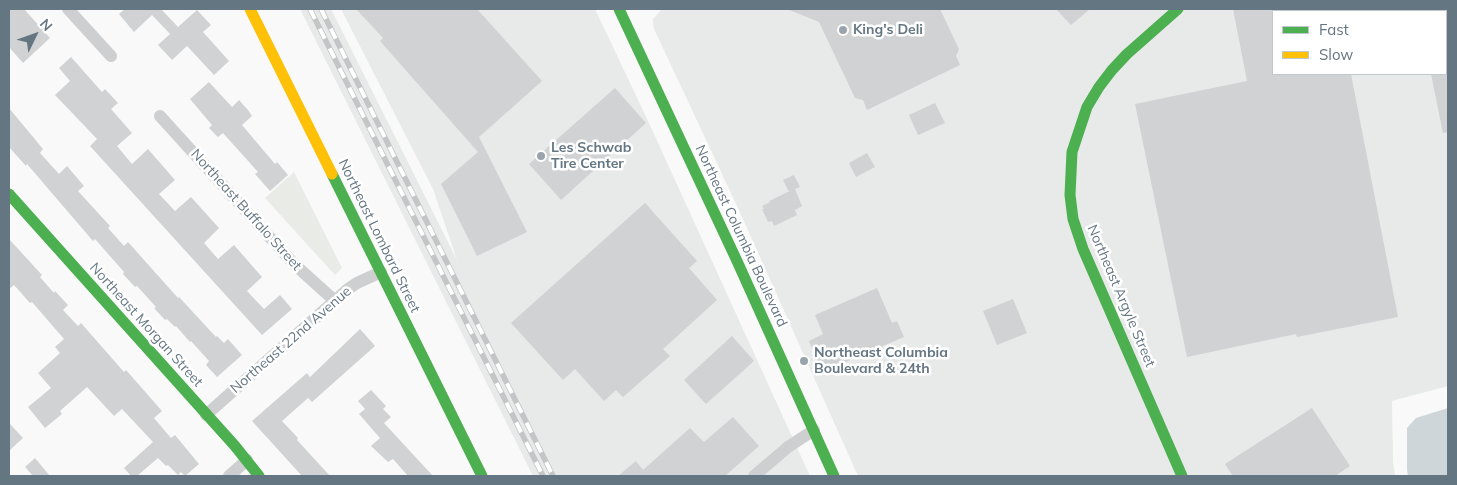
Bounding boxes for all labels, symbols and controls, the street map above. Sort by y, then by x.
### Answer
north arrow [10,10,60,60]
legend [1272,10,1447,75]
text: N [36,15,56,35]
text: Fast [1319,20,1349,39]
place label: King's Deli [853,22,923,38]
marker: King's Deli [837,24,849,36]
text: Slow [1319,45,1353,64]
place label: Les Schwab Tire Center [551,140,631,172]
street label: Northeast Columbia Boulevard [691,142,791,330]
street label: Northeast Buffalo Street [187,146,305,274]
marker: Les Schwab Tire Center [535,150,547,162]
street label: Northeast Lombard Street [334,156,424,316]
street label: Northeast Argyle Street [1083,222,1159,370]
street label: Northeast Morgan Street [86,260,206,390]
street label: Northeast 22nd Avenue [227,283,355,397]
place label: Northeast Columbia Boulevard & 24th [814,345,948,378]
marker: Northeast Columbia Boulevard & 24th [798,355,810,367]

